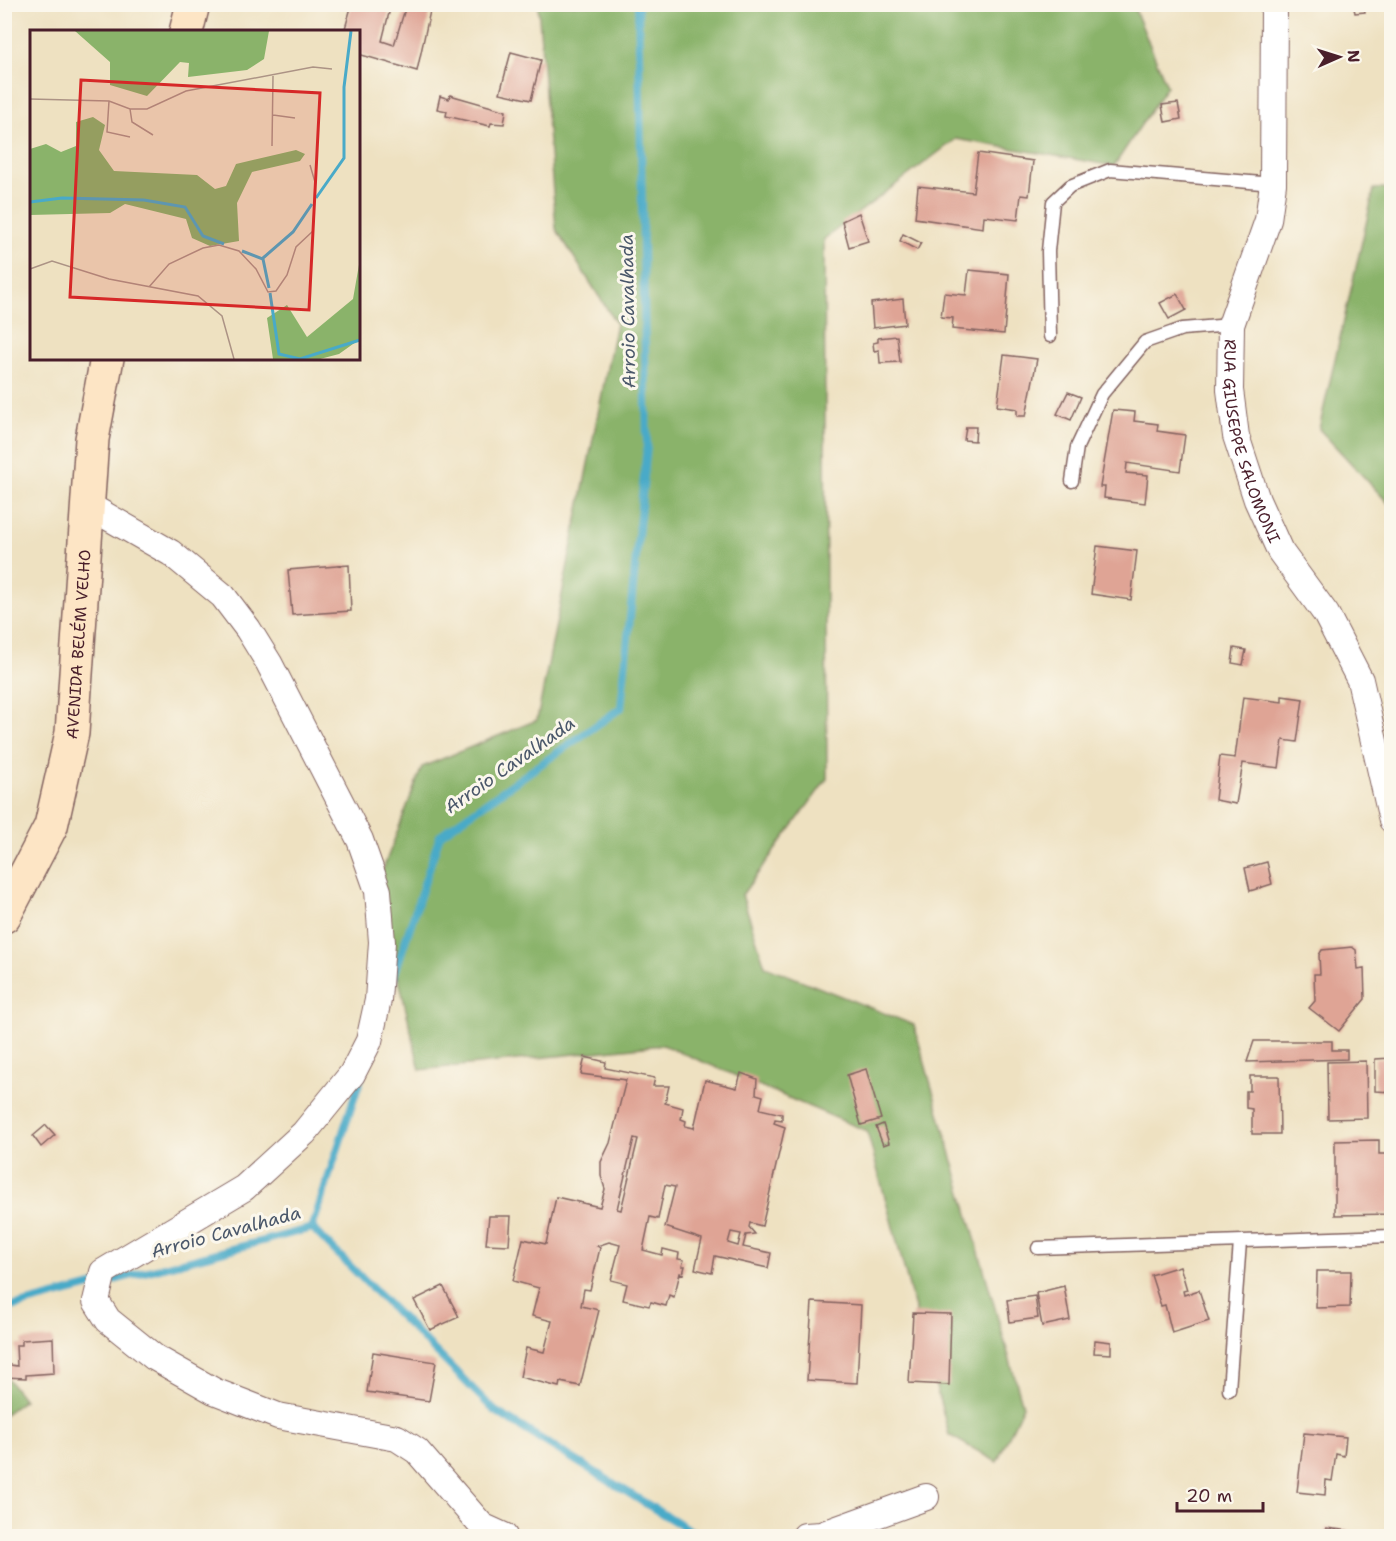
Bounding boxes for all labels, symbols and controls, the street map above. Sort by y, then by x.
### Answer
north arrow [1309,27,1369,87]
inset map [30,30,360,360]
text: N [1343,49,1364,63]
water label: Arroio Cavalhada [615,234,641,388]
street label: RUA GIUSEPPE SALOMONI [1220,339,1286,546]
street label: AVENIDA BELÉM VELHO [61,549,95,741]
water label: Arroio Cavalhada [440,711,580,819]
water label: Arroio Cavalhada [149,1200,303,1264]
scale bar [1177,1475,1262,1513]
text: 20 m [1186,1484,1232,1508]

